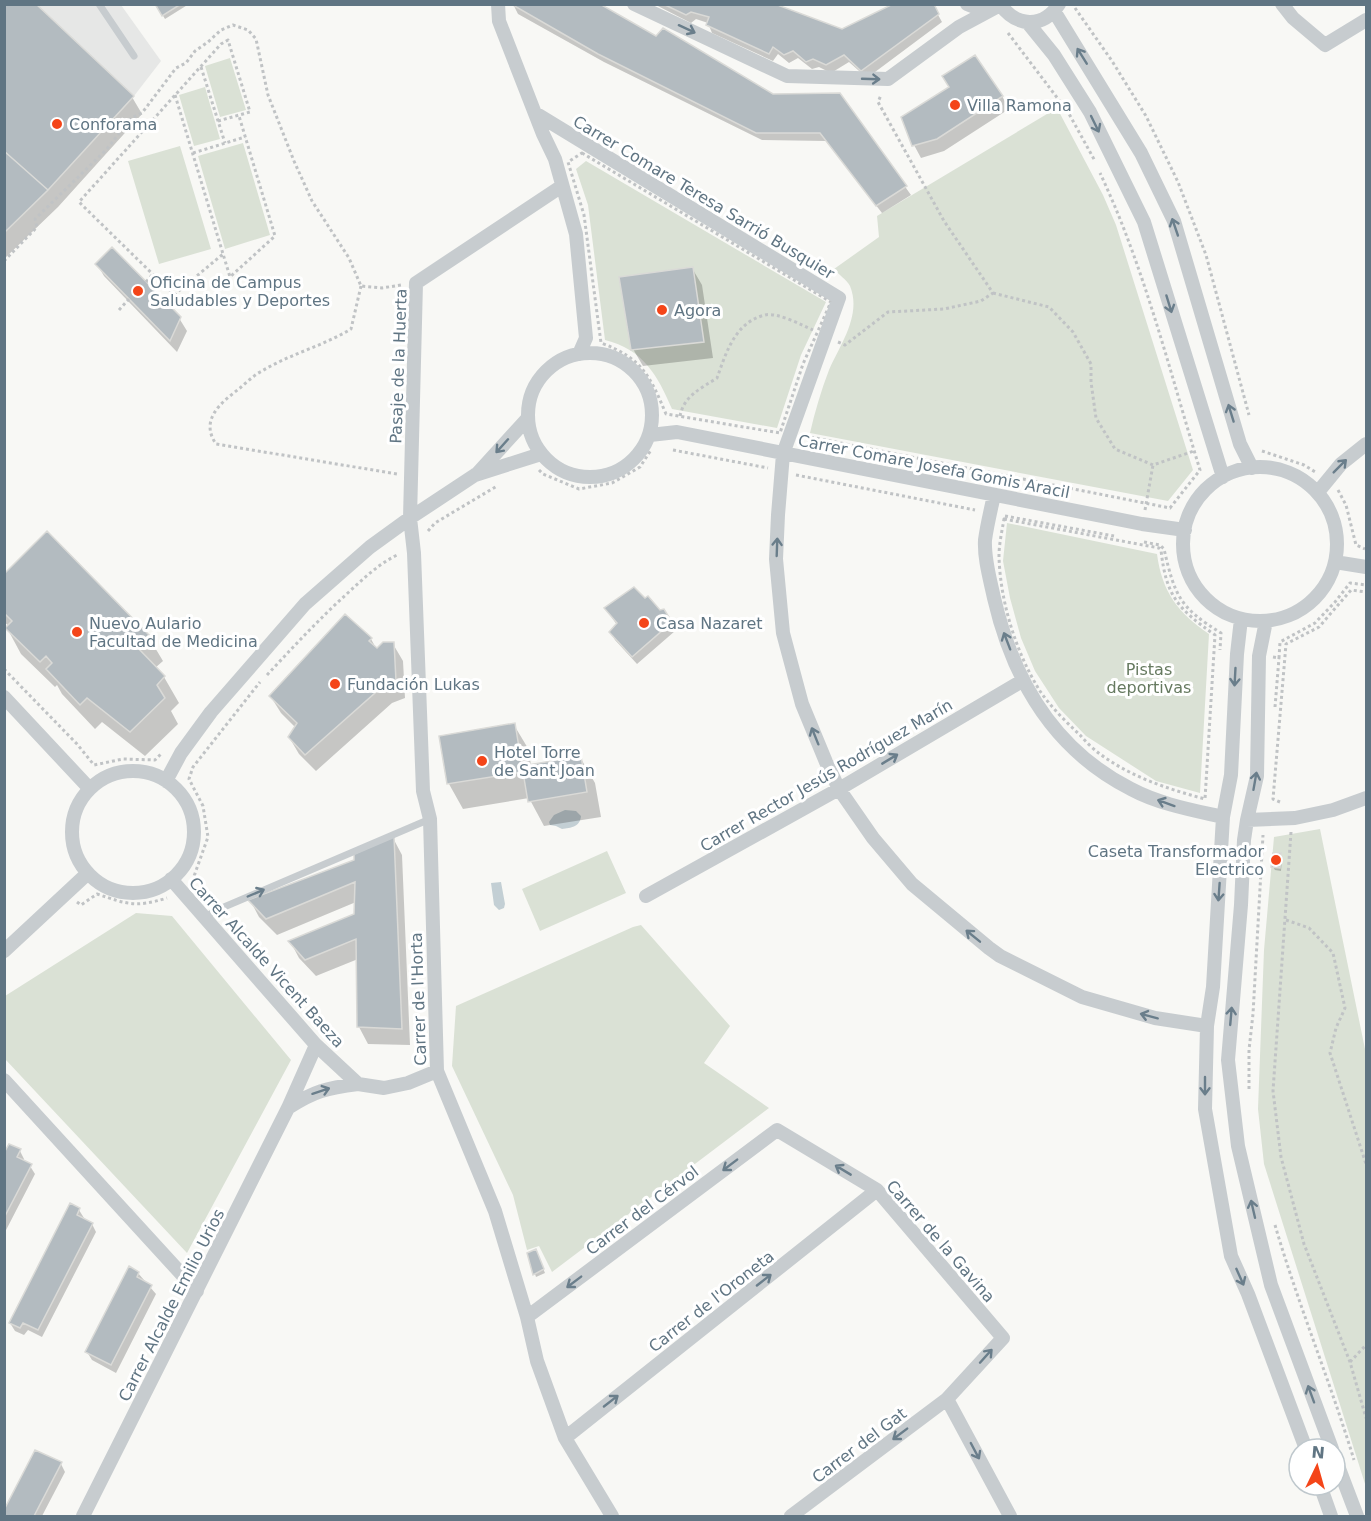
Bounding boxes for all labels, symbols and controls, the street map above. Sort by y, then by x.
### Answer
one-way arrow [677,24,695,36]
one-way arrow [1076,47,1089,64]
one-way arrow [861,73,881,85]
place label: Villa Ramona [967,96,1072,115]
marker: Villa Ramona [948,98,962,112]
street label: Carrer Comare Teresa Sarrió Busquier [570,112,838,283]
one-way arrow [1090,114,1102,132]
place label: Conforama [69,115,157,134]
marker: Conforama [50,117,64,131]
one-way arrow [1169,217,1180,236]
place label: Oficina de Campus Saludables y Deportes [150,273,330,310]
marker: Oficina de Campus Saludables y Deportes [131,284,145,298]
street label: Pasaje de la Huerta [386,288,411,444]
one-way arrow [1164,294,1175,313]
place label: Agora [674,301,721,320]
marker: Agora [655,303,669,317]
one-way arrow [1225,404,1236,423]
street label: Carrer Comare Josefa Gomis Aracil [796,431,1071,502]
one-way arrow [494,439,509,454]
one-way arrow [1332,459,1347,473]
one-way arrow [771,537,782,557]
place label: Nuevo Aulario Facultad de Medicina [89,614,258,651]
place label: Casa Nazaret [656,614,763,633]
marker: Casa Nazaret [637,616,651,630]
marker: Nuevo Aulario Facultad de Medicina [70,625,84,639]
one-way arrow [1001,632,1012,650]
park label: Pistas deportivas [1107,660,1191,697]
one-way arrow [1230,666,1241,686]
place label: Fundación Lukas [347,675,480,694]
marker: Fundación Lukas [328,677,342,691]
street label: Carrer Rector Jesús Rodríguez Marín [697,695,956,856]
one-way arrow [809,727,820,746]
place label: Hotel Torre de Sant Joan [494,743,595,780]
one-way arrow [881,753,898,765]
marker: Hotel Torre de Sant Joan [475,754,489,768]
one-way arrow [1250,771,1261,791]
one-way arrow [1157,796,1176,807]
place label: Caseta Transformador Electrico [1088,842,1264,879]
marker: Caseta Transformador Electrico [1269,853,1283,867]
street label: Carrer Alcalde Vicent Baeza [185,873,348,1051]
one-way arrow [1213,881,1224,901]
one-way arrow [246,887,264,898]
one-way arrow [965,929,981,942]
street label: Carrer de l'Horta [407,932,430,1066]
one-way arrow [1226,1007,1237,1026]
one-way arrow [1140,1010,1159,1022]
one-way arrow [1199,1076,1210,1096]
one-way arrow [311,1084,330,1095]
one-way arrow [722,1158,738,1171]
street label: Carrer del Cérvol [582,1162,702,1259]
one-way arrow [835,1163,852,1175]
street label: Carrer de la Gavina [882,1176,999,1306]
one-way arrow [1246,1199,1258,1218]
street label: Carrer Alcalde Emilio Urios [115,1206,228,1405]
street label: Carrer de l'Oroneta [645,1247,778,1356]
one-way arrow [1234,1267,1246,1285]
one-way arrow [756,1274,772,1287]
one-way arrow [566,1275,582,1288]
one-way arrow [979,1349,993,1364]
one-way arrow [1305,1385,1316,1404]
one-way arrow [603,1395,619,1408]
street label: Carrer del Gat [808,1404,910,1487]
one-way arrow [893,1428,909,1441]
north arrow [1287,1437,1347,1497]
one-way arrow [969,1442,981,1459]
text: N [1311,1443,1326,1463]

